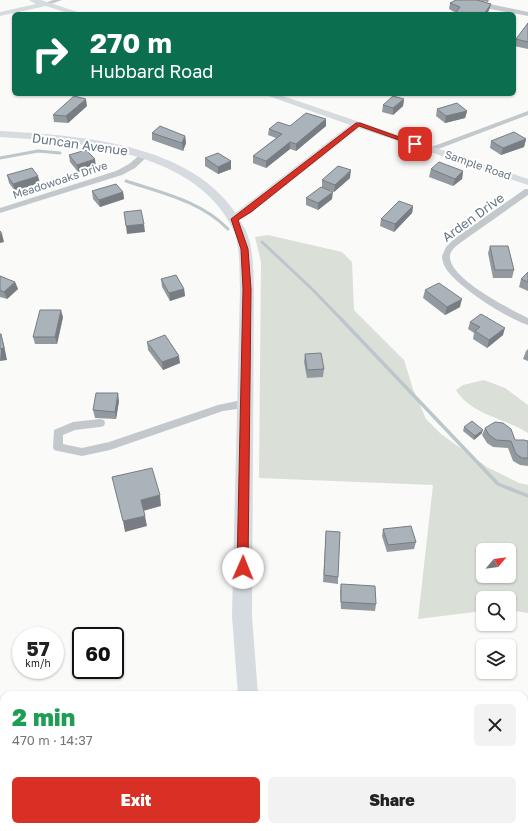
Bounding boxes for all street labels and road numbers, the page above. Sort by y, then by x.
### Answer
street label: Duncan Avenue [31,129,129,159]
street label: Sample Road [443,147,513,182]
street label: Meadowoaks Drive [11,158,109,201]
street label: Arden Drive [439,189,507,245]

